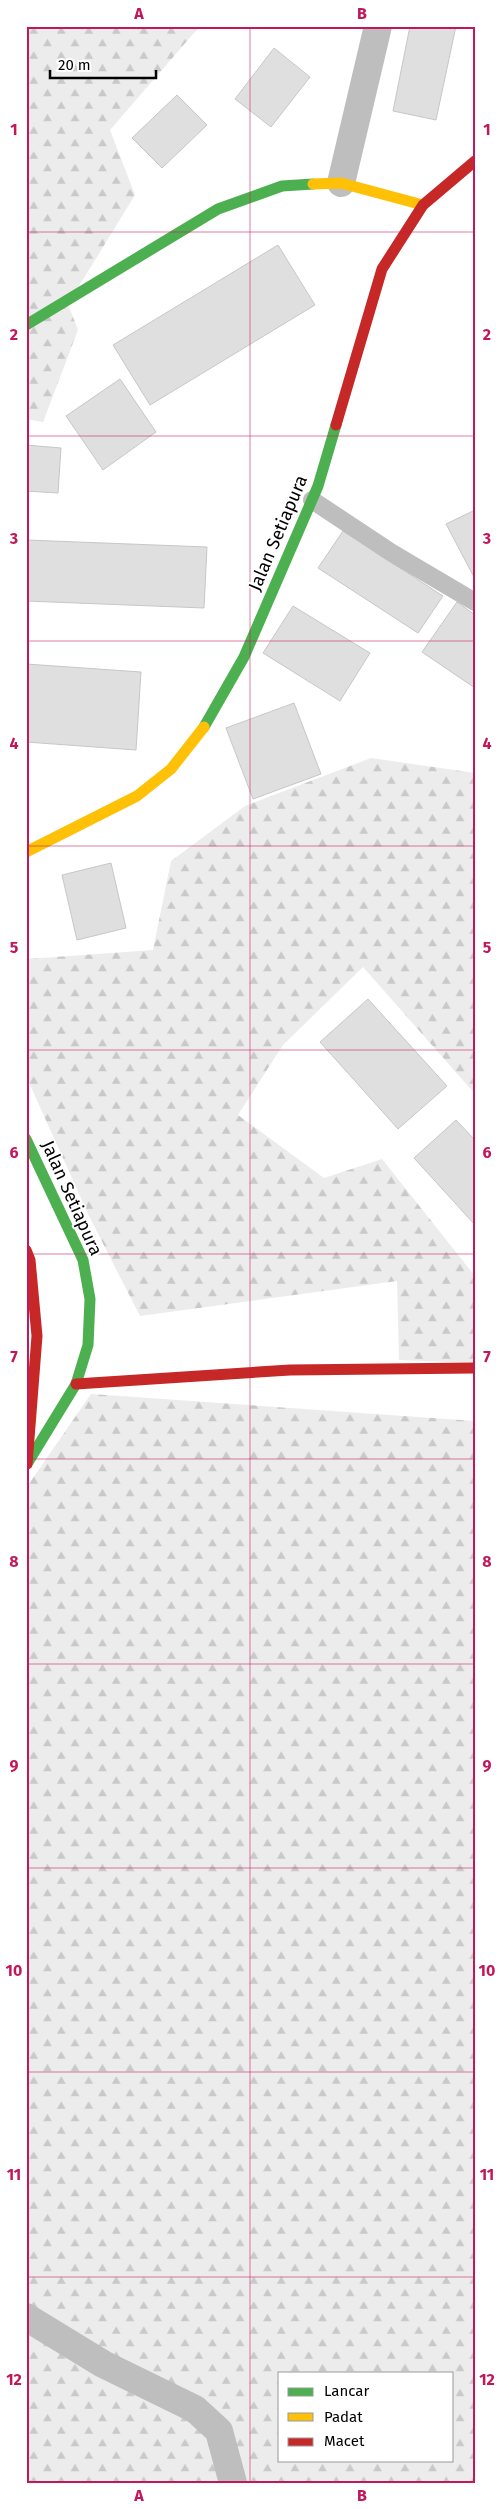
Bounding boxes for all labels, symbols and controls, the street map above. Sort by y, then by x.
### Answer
text: A [133,4,144,23]
text: B [357,4,367,23]
scale bar [50,48,156,80]
text: 20 m [58,56,91,74]
text: 1 [10,120,18,139]
text: 1 [483,120,491,139]
text: 2 [10,325,18,344]
text: 2 [483,325,491,344]
street label: Jalan Setiapura [244,472,312,594]
text: 3 [9,529,18,548]
text: 3 [482,529,491,548]
text: 4 [9,734,19,753]
text: 4 [482,734,492,753]
text: 5 [10,938,19,957]
text: 5 [483,938,492,957]
street label: Jalan Setiapura [37,1137,107,1259]
text: 6 [9,1143,19,1162]
text: 6 [482,1143,492,1162]
text: 7 [10,1347,18,1366]
text: 7 [483,1347,491,1366]
text: 8 [9,1552,19,1571]
text: 8 [482,1552,492,1571]
text: 9 [10,1756,19,1775]
text: 9 [483,1756,492,1775]
text: 10 [6,1961,22,1980]
text: 10 [479,1961,495,1980]
text: 11 [7,2165,21,2184]
text: 11 [480,2165,494,2184]
text: 12 [6,2370,22,2389]
text: 12 [479,2370,495,2389]
legend [278,2372,454,2462]
text: Lancar [324,2382,369,2400]
text: Padat [324,2408,363,2426]
text: Macet [324,2432,365,2450]
text: A [133,2486,144,2505]
text: B [357,2486,367,2505]

